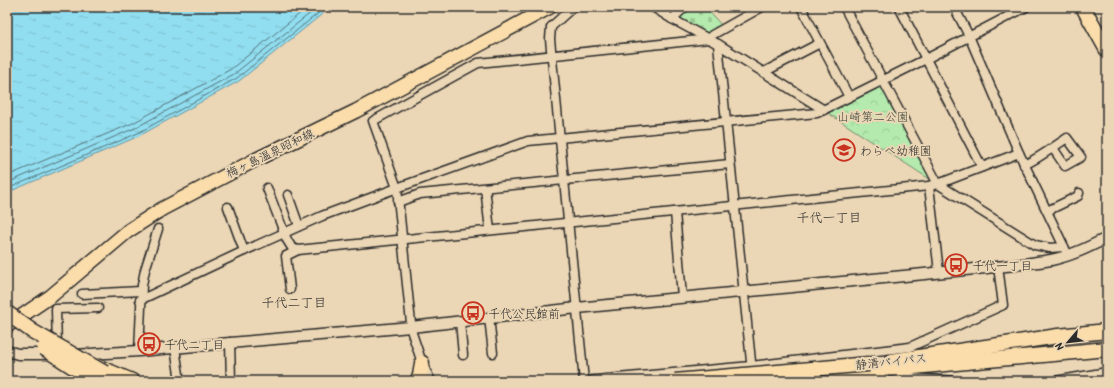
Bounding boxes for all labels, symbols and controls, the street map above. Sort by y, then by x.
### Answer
park label: 山崎第二公園 [837,108,909,125]
street label: 梅ヶ島温泉昭和線 [223,124,317,182]
school or university icon: わらべ幼稚園 [831,137,857,163]
place label: わらべ幼稚園 [860,142,932,159]
district label: 千代一丁目 [796,208,862,226]
bus stop icon: 千代一丁目 [943,252,969,278]
place label: 千代一丁目 [972,257,1032,274]
district label: 千代二丁目 [261,293,327,311]
bus stop icon: 千代公民館前 [460,300,486,326]
place label: 千代公民館前 [488,305,560,322]
north arrow [1048,322,1088,362]
bus stop icon: 千代二丁目 [136,331,162,357]
place label: 千代二丁目 [164,336,224,353]
text: N [1052,341,1067,353]
street label: 静清バイパス [854,349,928,373]

